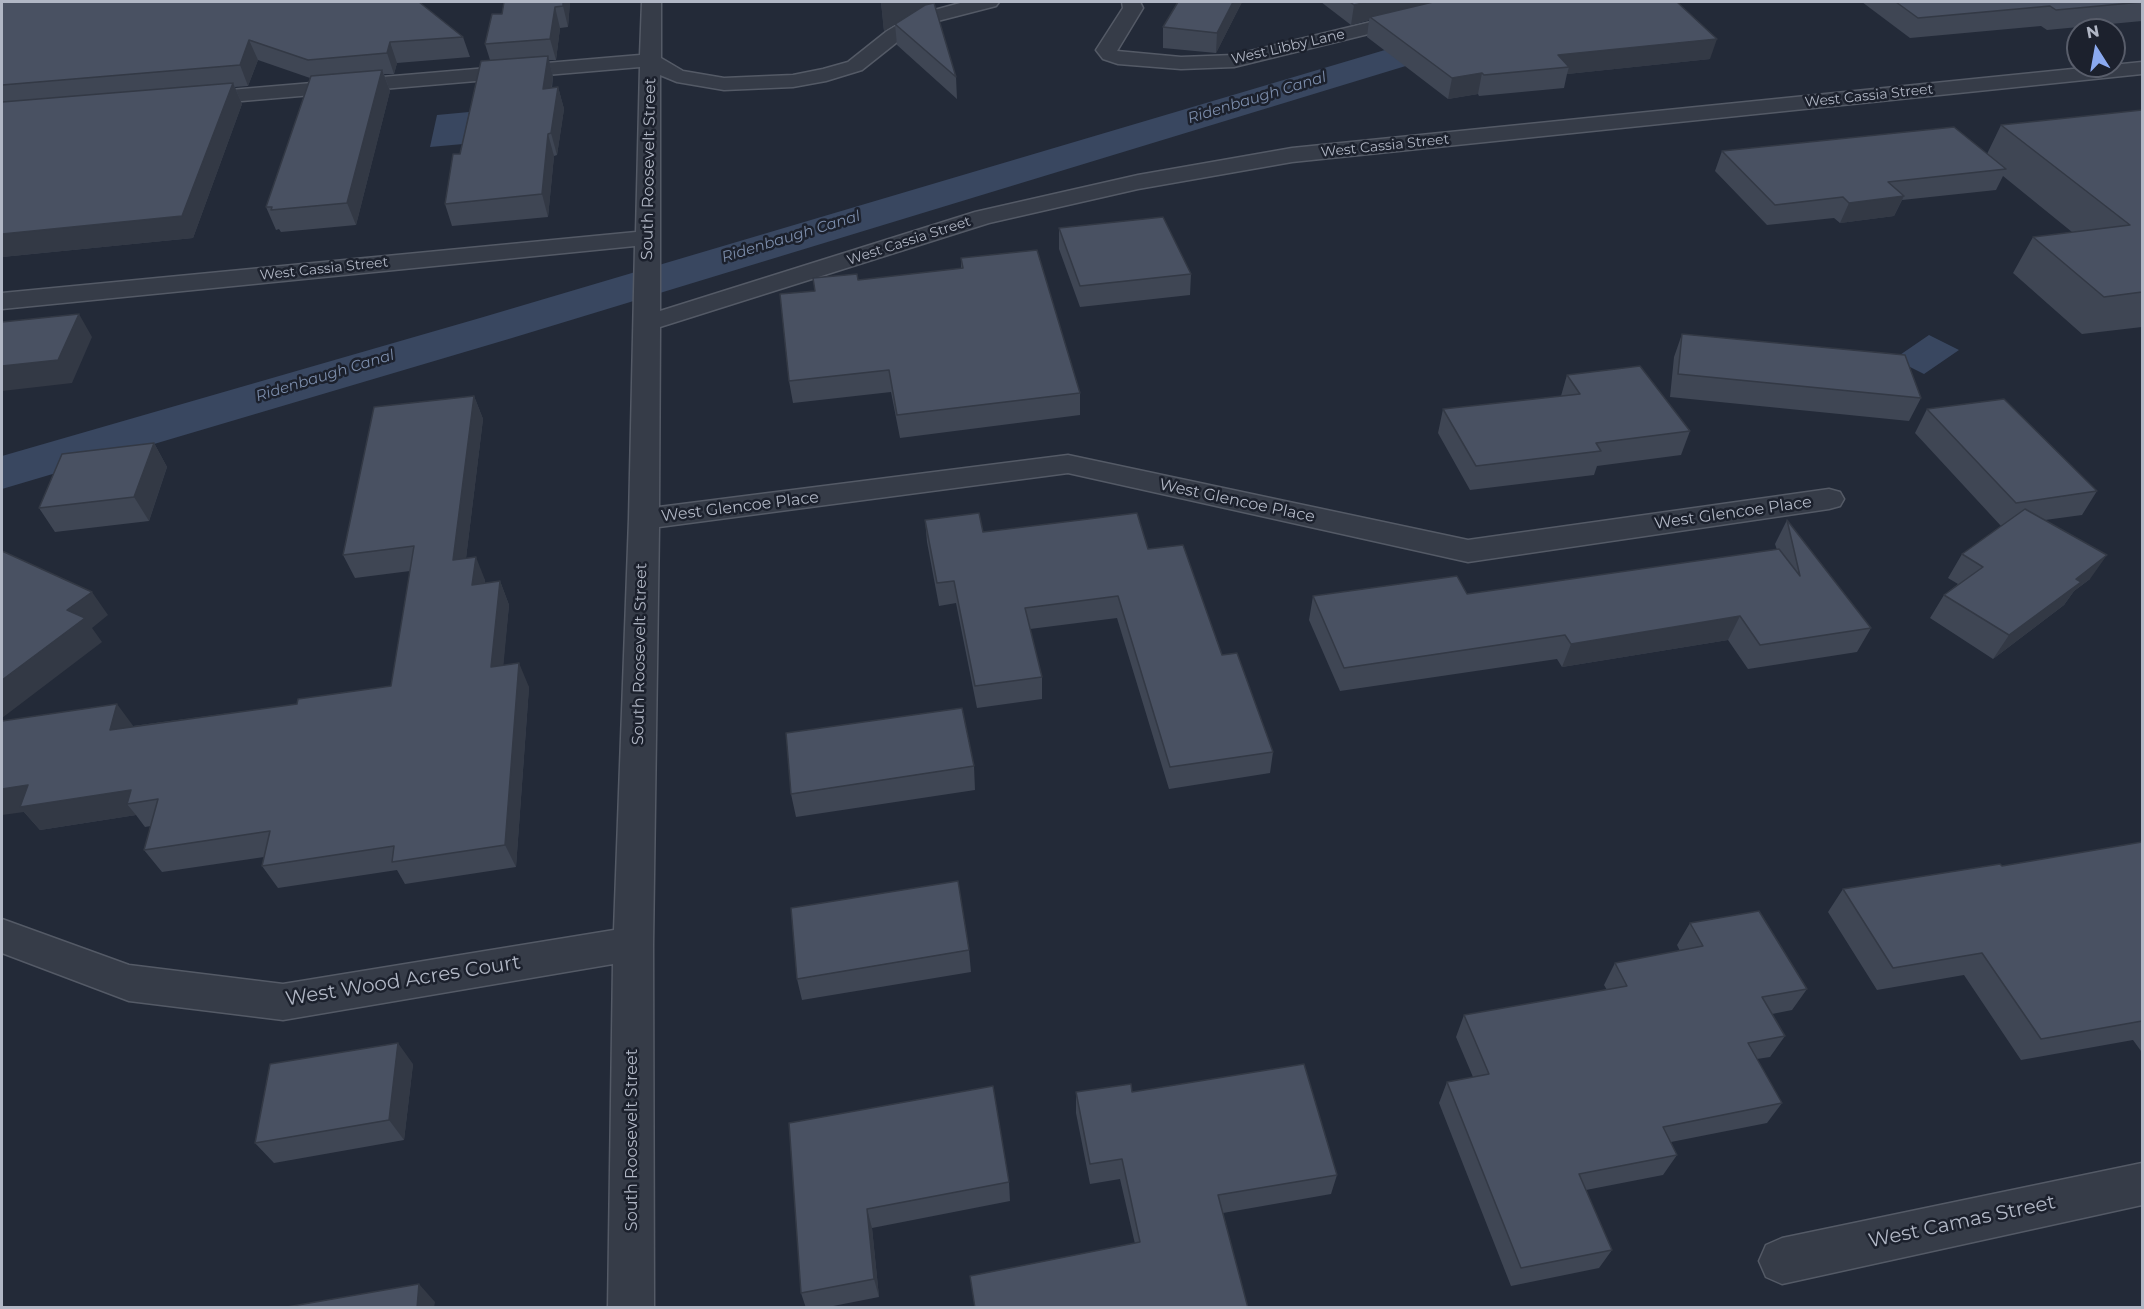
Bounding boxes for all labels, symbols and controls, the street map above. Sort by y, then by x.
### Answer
north arrow [2066,18,2126,78]
text: N [2085,21,2101,42]
street label: West Libby Lane [1230,26,1346,68]
water label: Ridenbaugh Canal [1186,68,1328,128]
street label: South Roosevelt Street [638,78,660,260]
street label: West Cassia Street [1804,81,1934,111]
street label: West Cassia Street [1320,131,1450,161]
water label: Ridenbaugh Canal [720,207,862,267]
street label: West Cassia Street [845,213,973,269]
street label: West Cassia Street [259,254,389,284]
water label: Ridenbaugh Canal [254,346,396,406]
street label: West Glencoe Place [1157,475,1317,527]
street label: West Glencoe Place [660,488,820,526]
street label: West Glencoe Place [1653,492,1813,534]
street label: South Roosevelt Street [629,563,651,745]
street label: West Wood Acres Court [284,951,522,1011]
street label: South Roosevelt Street [622,1049,642,1231]
street label: West Camas Street [1866,1190,2058,1254]

